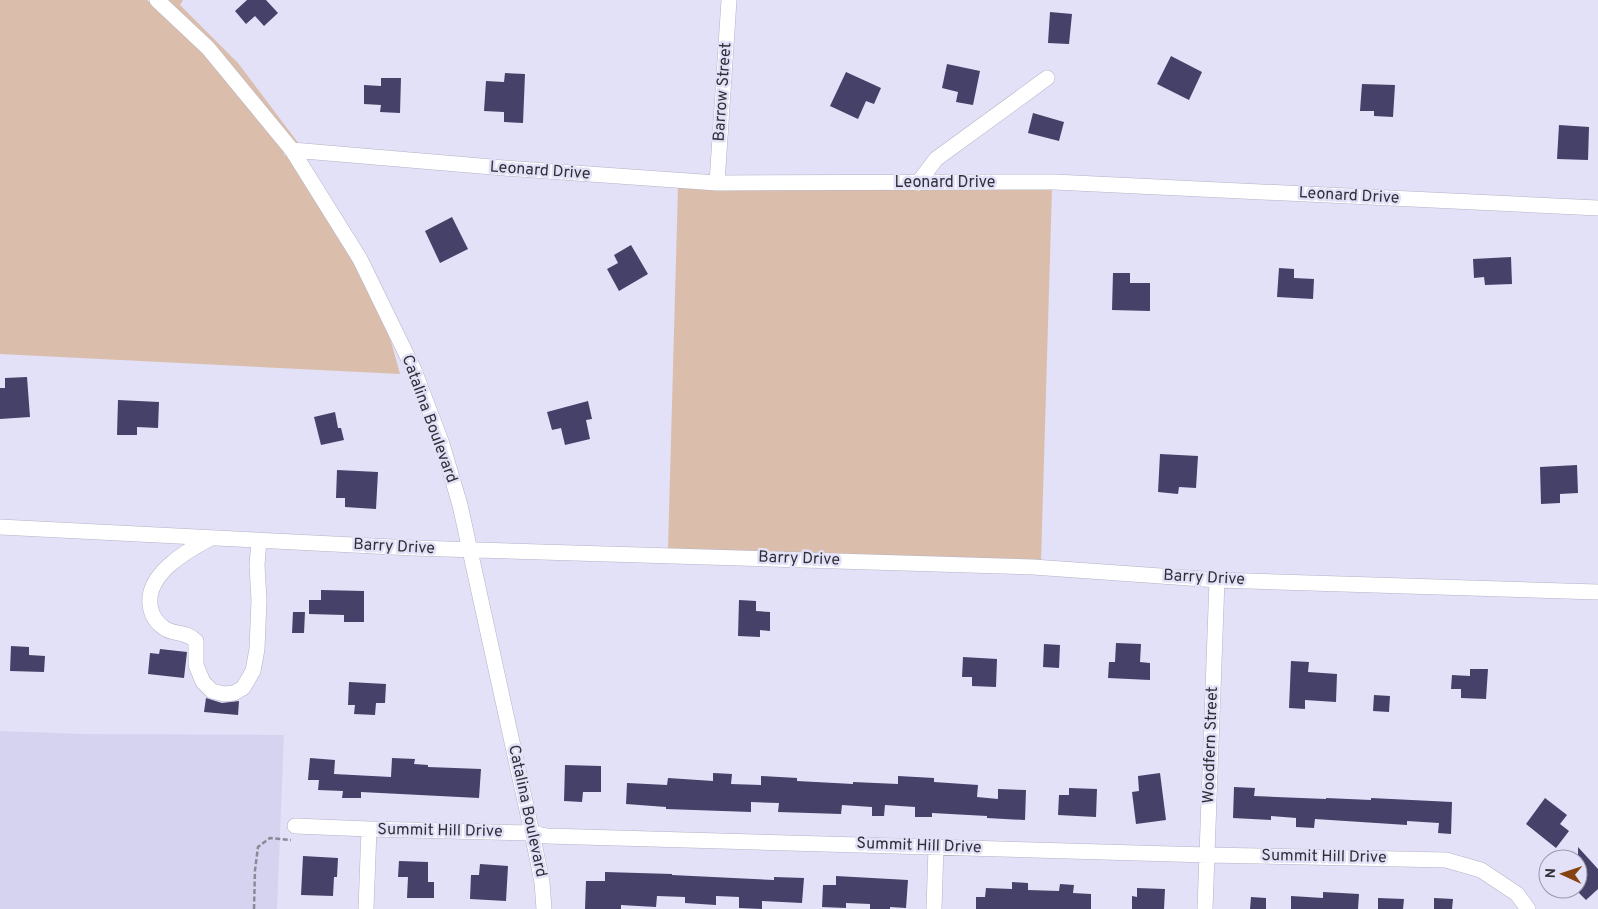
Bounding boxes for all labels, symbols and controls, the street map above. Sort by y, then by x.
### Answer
street label: Barrow Street [710,42,736,142]
street label: Leonard Drive [489,158,591,184]
street label: Leonard Drive [895,173,995,193]
street label: Leonard Drive [1298,183,1400,209]
street label: Catalina Boulevard [397,352,461,486]
street label: Barry Drive [353,535,435,559]
street label: Barry Drive [758,548,840,570]
street label: Barry Drive [1163,566,1245,590]
street label: Woodfern Street [1199,686,1223,804]
street label: Catalina Boulevard [503,743,551,879]
street label: Summit Hill Drive [377,820,503,842]
street label: Summit Hill Drive [856,834,982,858]
street label: Summit Hill Drive [1261,846,1387,868]
north arrow [1538,849,1588,899]
text: N [1543,868,1560,879]

